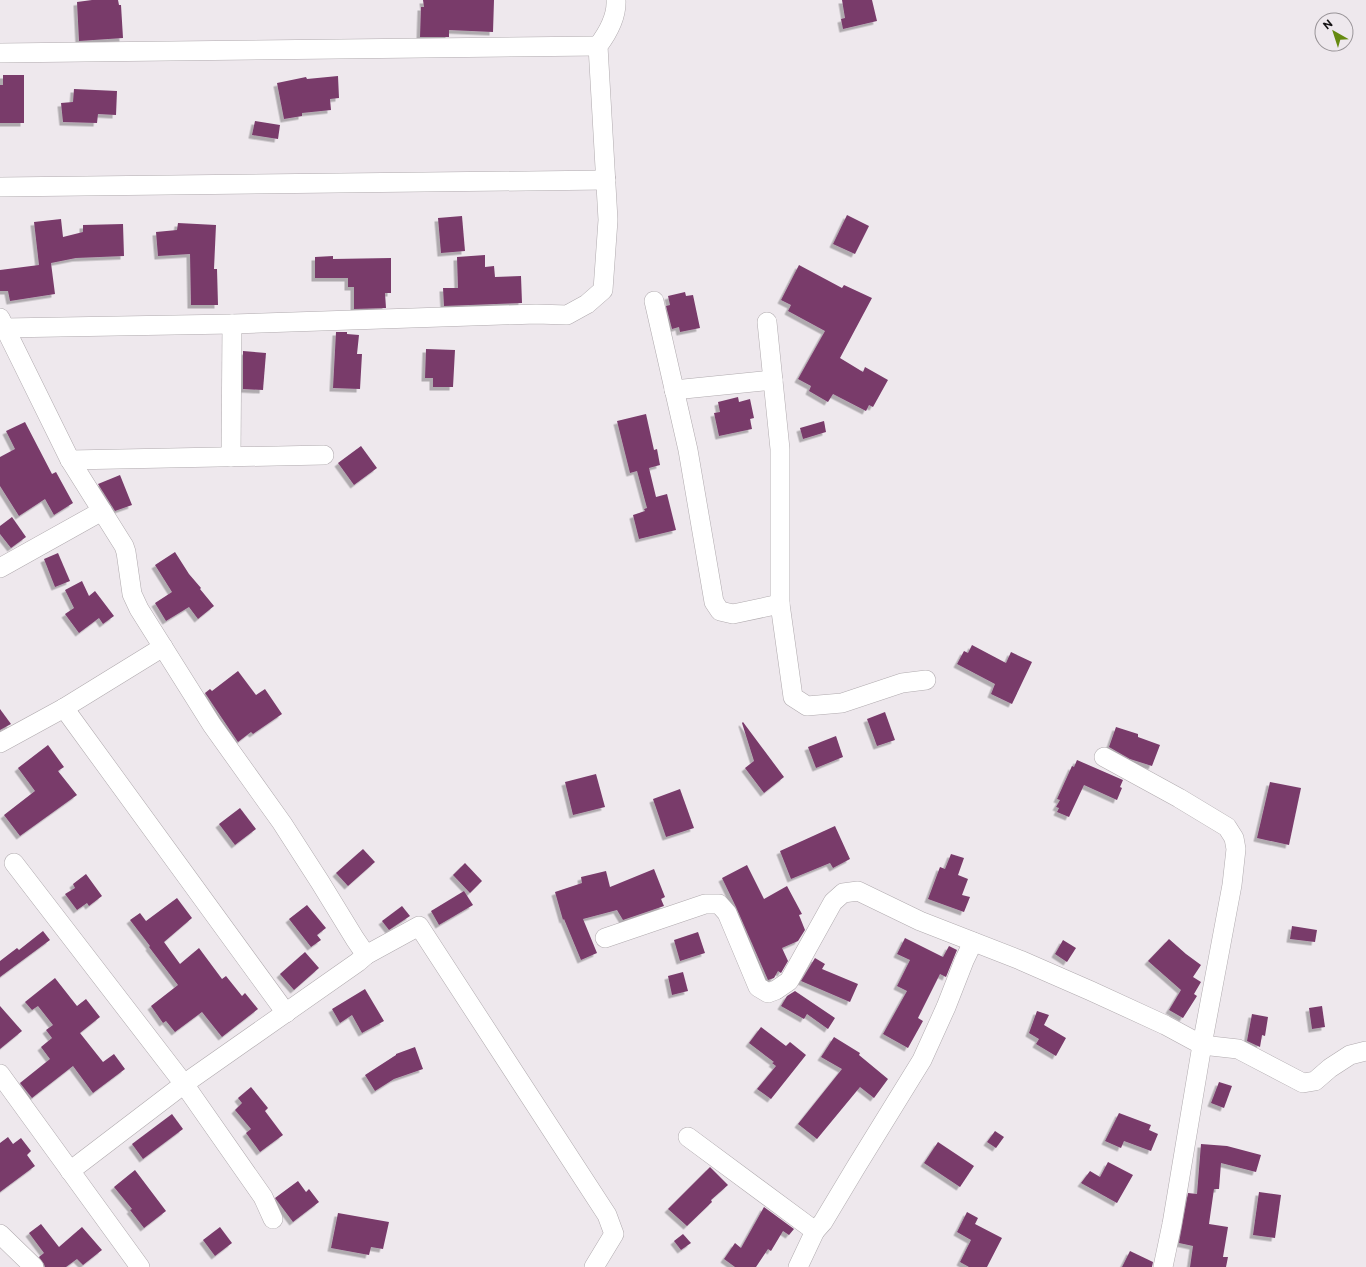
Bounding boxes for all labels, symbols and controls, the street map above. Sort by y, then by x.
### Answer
north arrow [1314,12,1354,52]
text: N [1320,16,1335,31]

